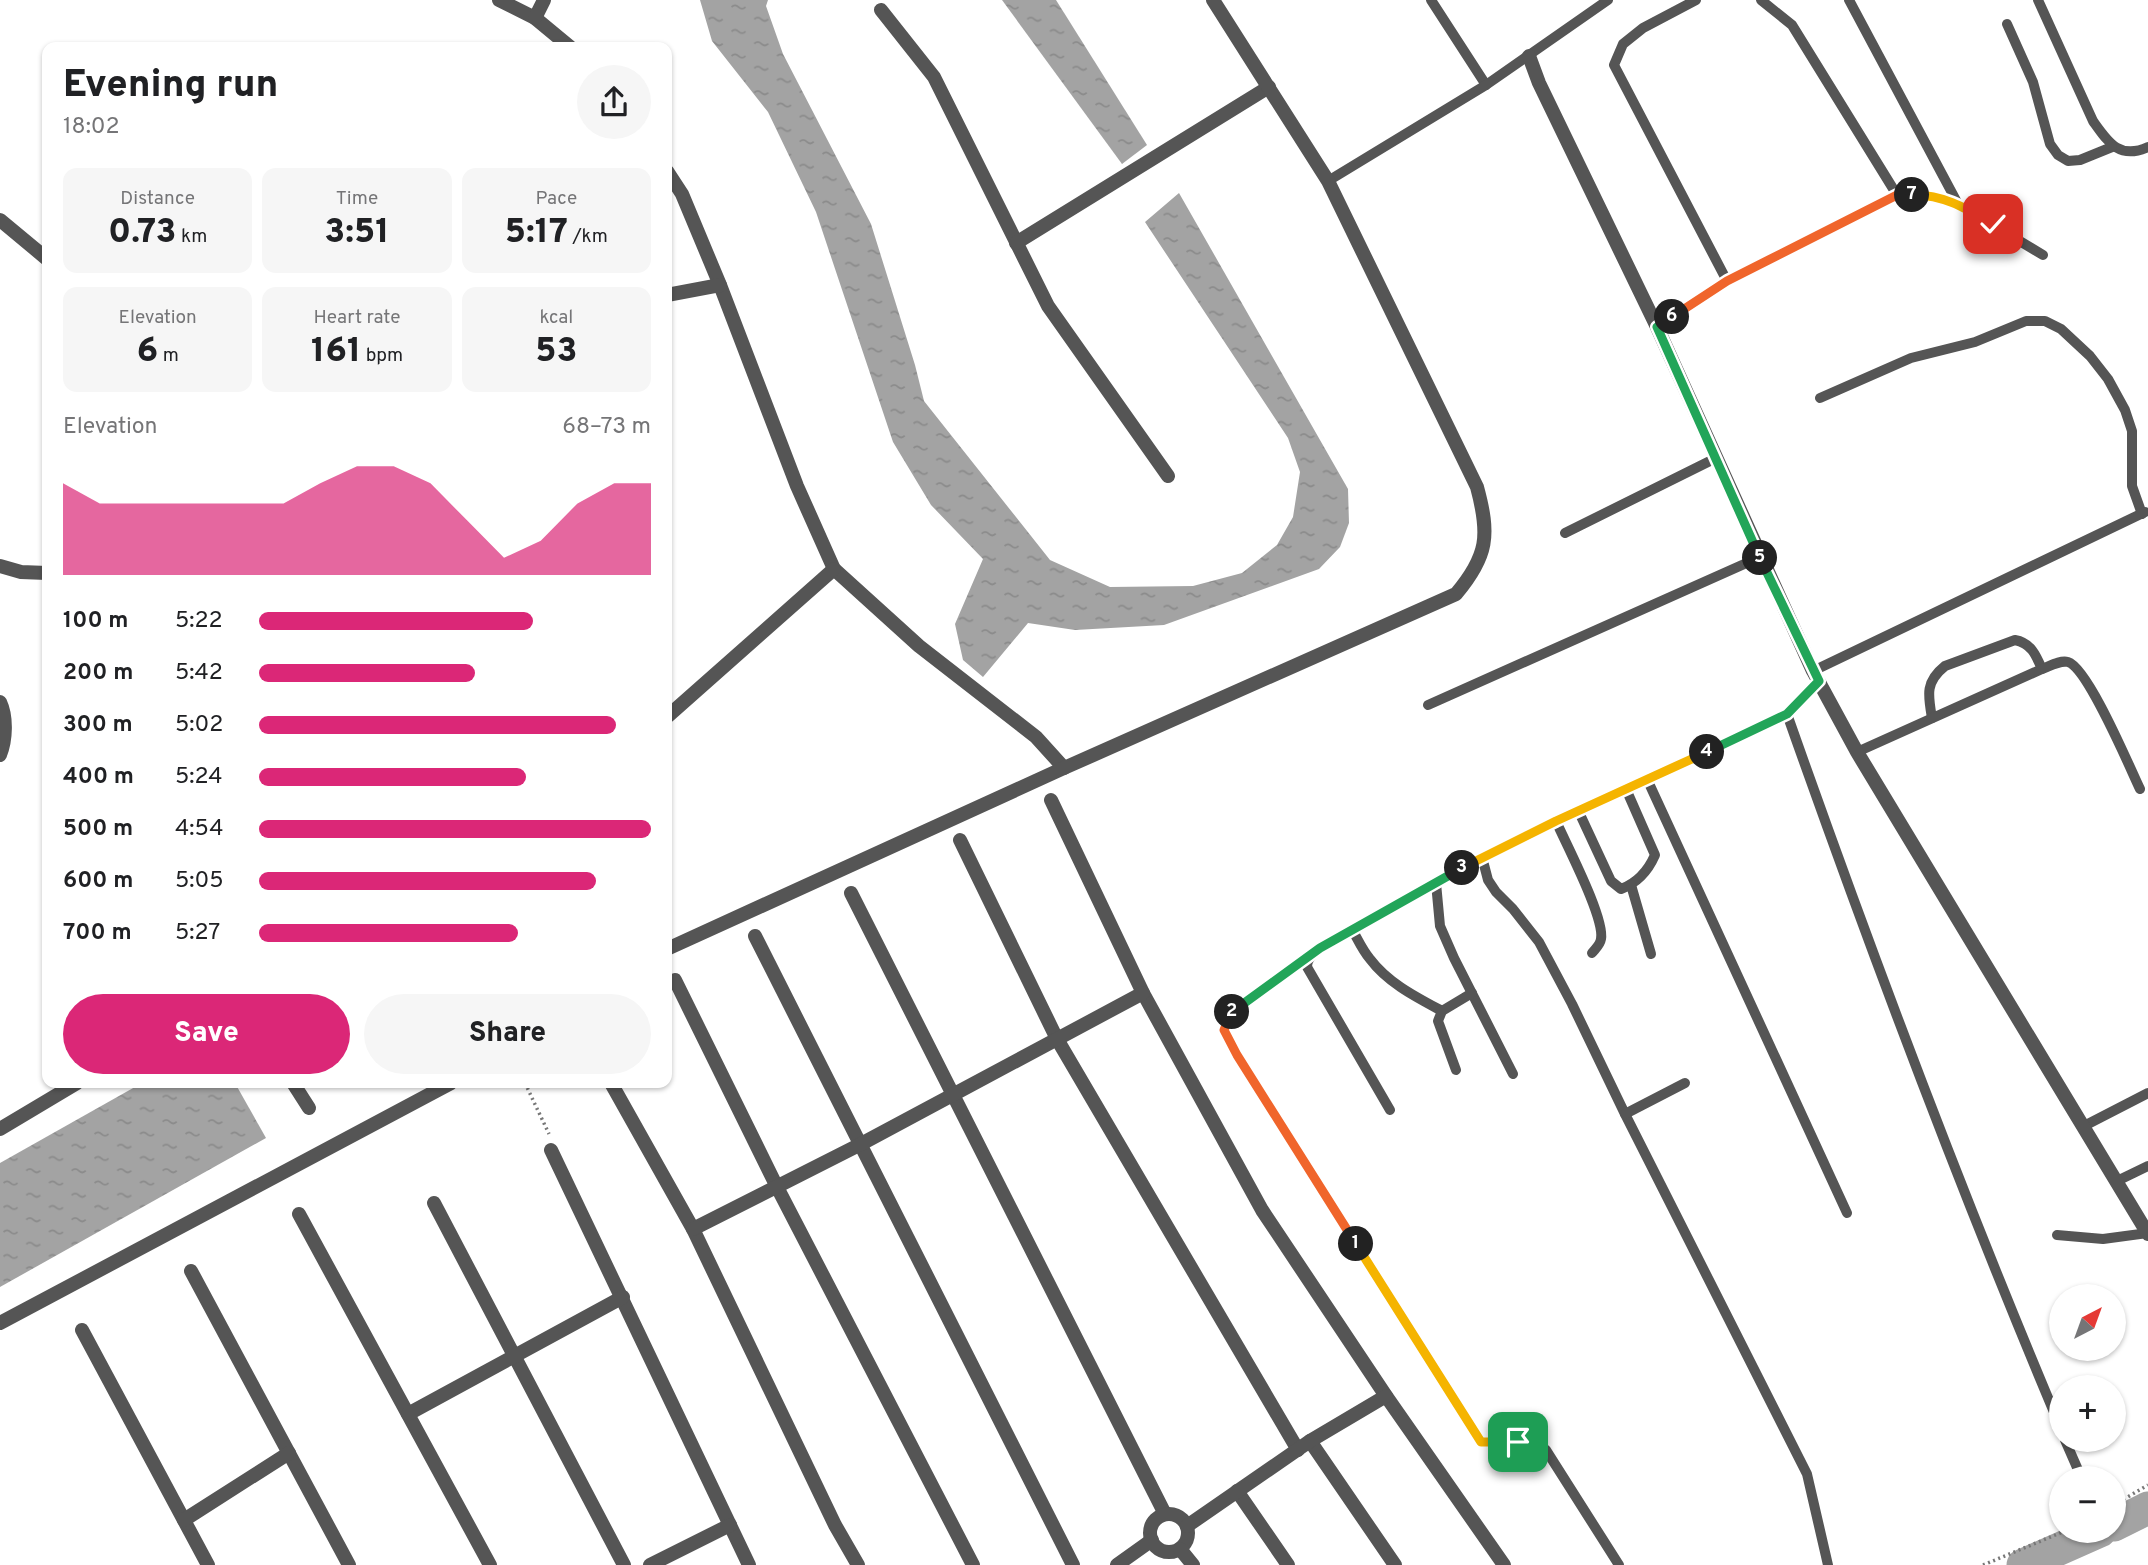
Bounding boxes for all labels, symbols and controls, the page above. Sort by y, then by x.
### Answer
text: Evening run [63,62,278,111]
button: share [577,65,651,139]
text: 18:02 [63,113,120,142]
pin: 7 [1895,178,1930,212]
text: 7 [1906,182,1917,206]
text: Distance [120,187,195,211]
text: Time [336,187,378,211]
text: Pace [535,187,577,211]
pin [1963,194,2023,254]
icon: check [1974,205,2012,243]
text: 0.73 [108,211,177,255]
text: 3:51 [324,211,390,255]
text: 5:17 [505,211,568,255]
text: km [177,225,207,249]
text: /km [568,225,608,249]
pin: 6 [1654,300,1690,334]
text: 6 [1666,304,1677,328]
text: Elevation [119,306,197,330]
text: Heart rate [314,306,400,330]
text: kcal [539,306,573,330]
text: 6 [137,330,158,374]
text: 161 [311,330,361,374]
text: 53 [535,330,577,374]
text: m [158,344,179,368]
text: bpm [361,344,403,368]
text: Elevation [63,413,158,442]
text: 68–73 m [562,413,651,442]
pin: 5 [1742,540,1778,576]
text: 5 [1754,545,1765,569]
text: 100 m [63,607,128,636]
text: 5:22 [175,607,223,636]
text: 200 m [63,659,133,688]
text: 5:42 [175,659,223,688]
text: 300 m [63,711,133,740]
text: 5:02 [175,711,223,740]
pin: 4 [1690,734,1724,770]
text: 4 [1700,739,1713,763]
text: 400 m [63,763,134,792]
text: 5:24 [175,763,223,792]
text: 500 m [63,815,133,844]
text: 4:54 [175,815,223,844]
pin: 3 [1444,850,1480,886]
text: 3 [1456,855,1467,879]
text: 600 m [63,867,133,896]
text: 5:05 [175,867,224,896]
text: 700 m [63,919,132,948]
text: 5:27 [175,919,220,948]
button: Save [63,994,350,1074]
button: Share [364,994,651,1074]
pin: 2 [1214,995,1250,1030]
text: 2 [1226,999,1237,1023]
pin: 1 [1338,1226,1374,1262]
text: 1 [1352,1231,1359,1255]
north arrow [2049,1284,2126,1362]
map controls [2049,1284,2126,1543]
button: + [2049,1375,2126,1452]
pin [1488,1412,1548,1472]
icon: arrive [1499,1423,1537,1461]
button: − [2049,1466,2126,1543]

